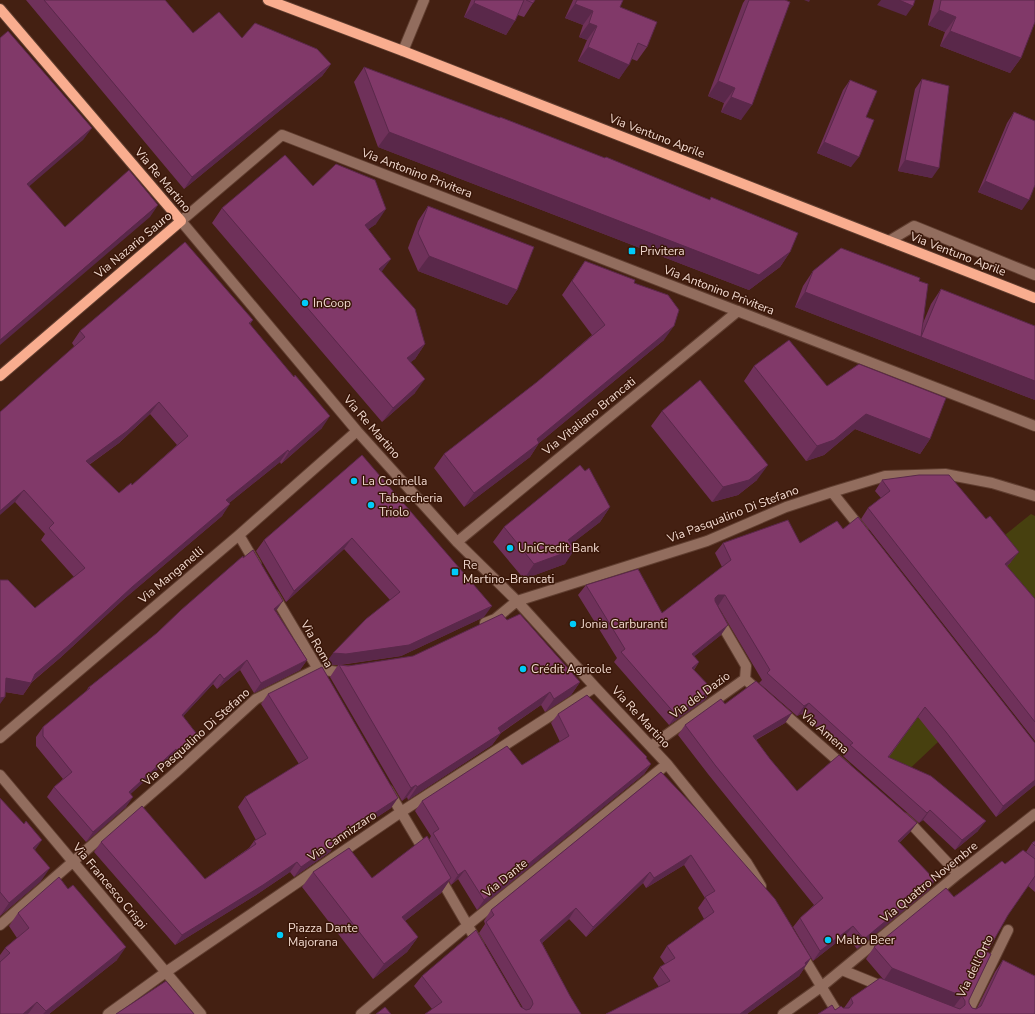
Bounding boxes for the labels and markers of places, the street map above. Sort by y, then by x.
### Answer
place label: Privitera [640,243,685,259]
marker: Privitera [627,246,637,256]
place label: InCoop [313,295,351,311]
marker: InCoop [300,298,310,308]
place label: La Cocinella [362,473,427,489]
marker: La Cocinella [349,476,359,486]
place label: Tabaccheria Triolo [379,490,443,520]
marker: Tabaccheria Triolo [366,500,376,510]
place label: UniCredit Bank [518,540,600,556]
marker: UniCredit Bank [505,543,515,553]
place label: Re Martino-Brancati [463,557,554,587]
marker: Re Martino-Brancati [450,567,460,577]
place label: Jonia Carburanti [580,616,667,632]
marker: Jonia Carburanti [568,619,578,629]
place label: Crédit Agricole [531,661,612,677]
marker: Crédit Agricole [518,664,528,674]
place label: Piazza Dante Majorana [288,920,358,950]
marker: Piazza Dante Majorana [275,930,285,940]
place label: Malto Beer [836,932,896,948]
marker: Malto Beer [823,935,833,945]

